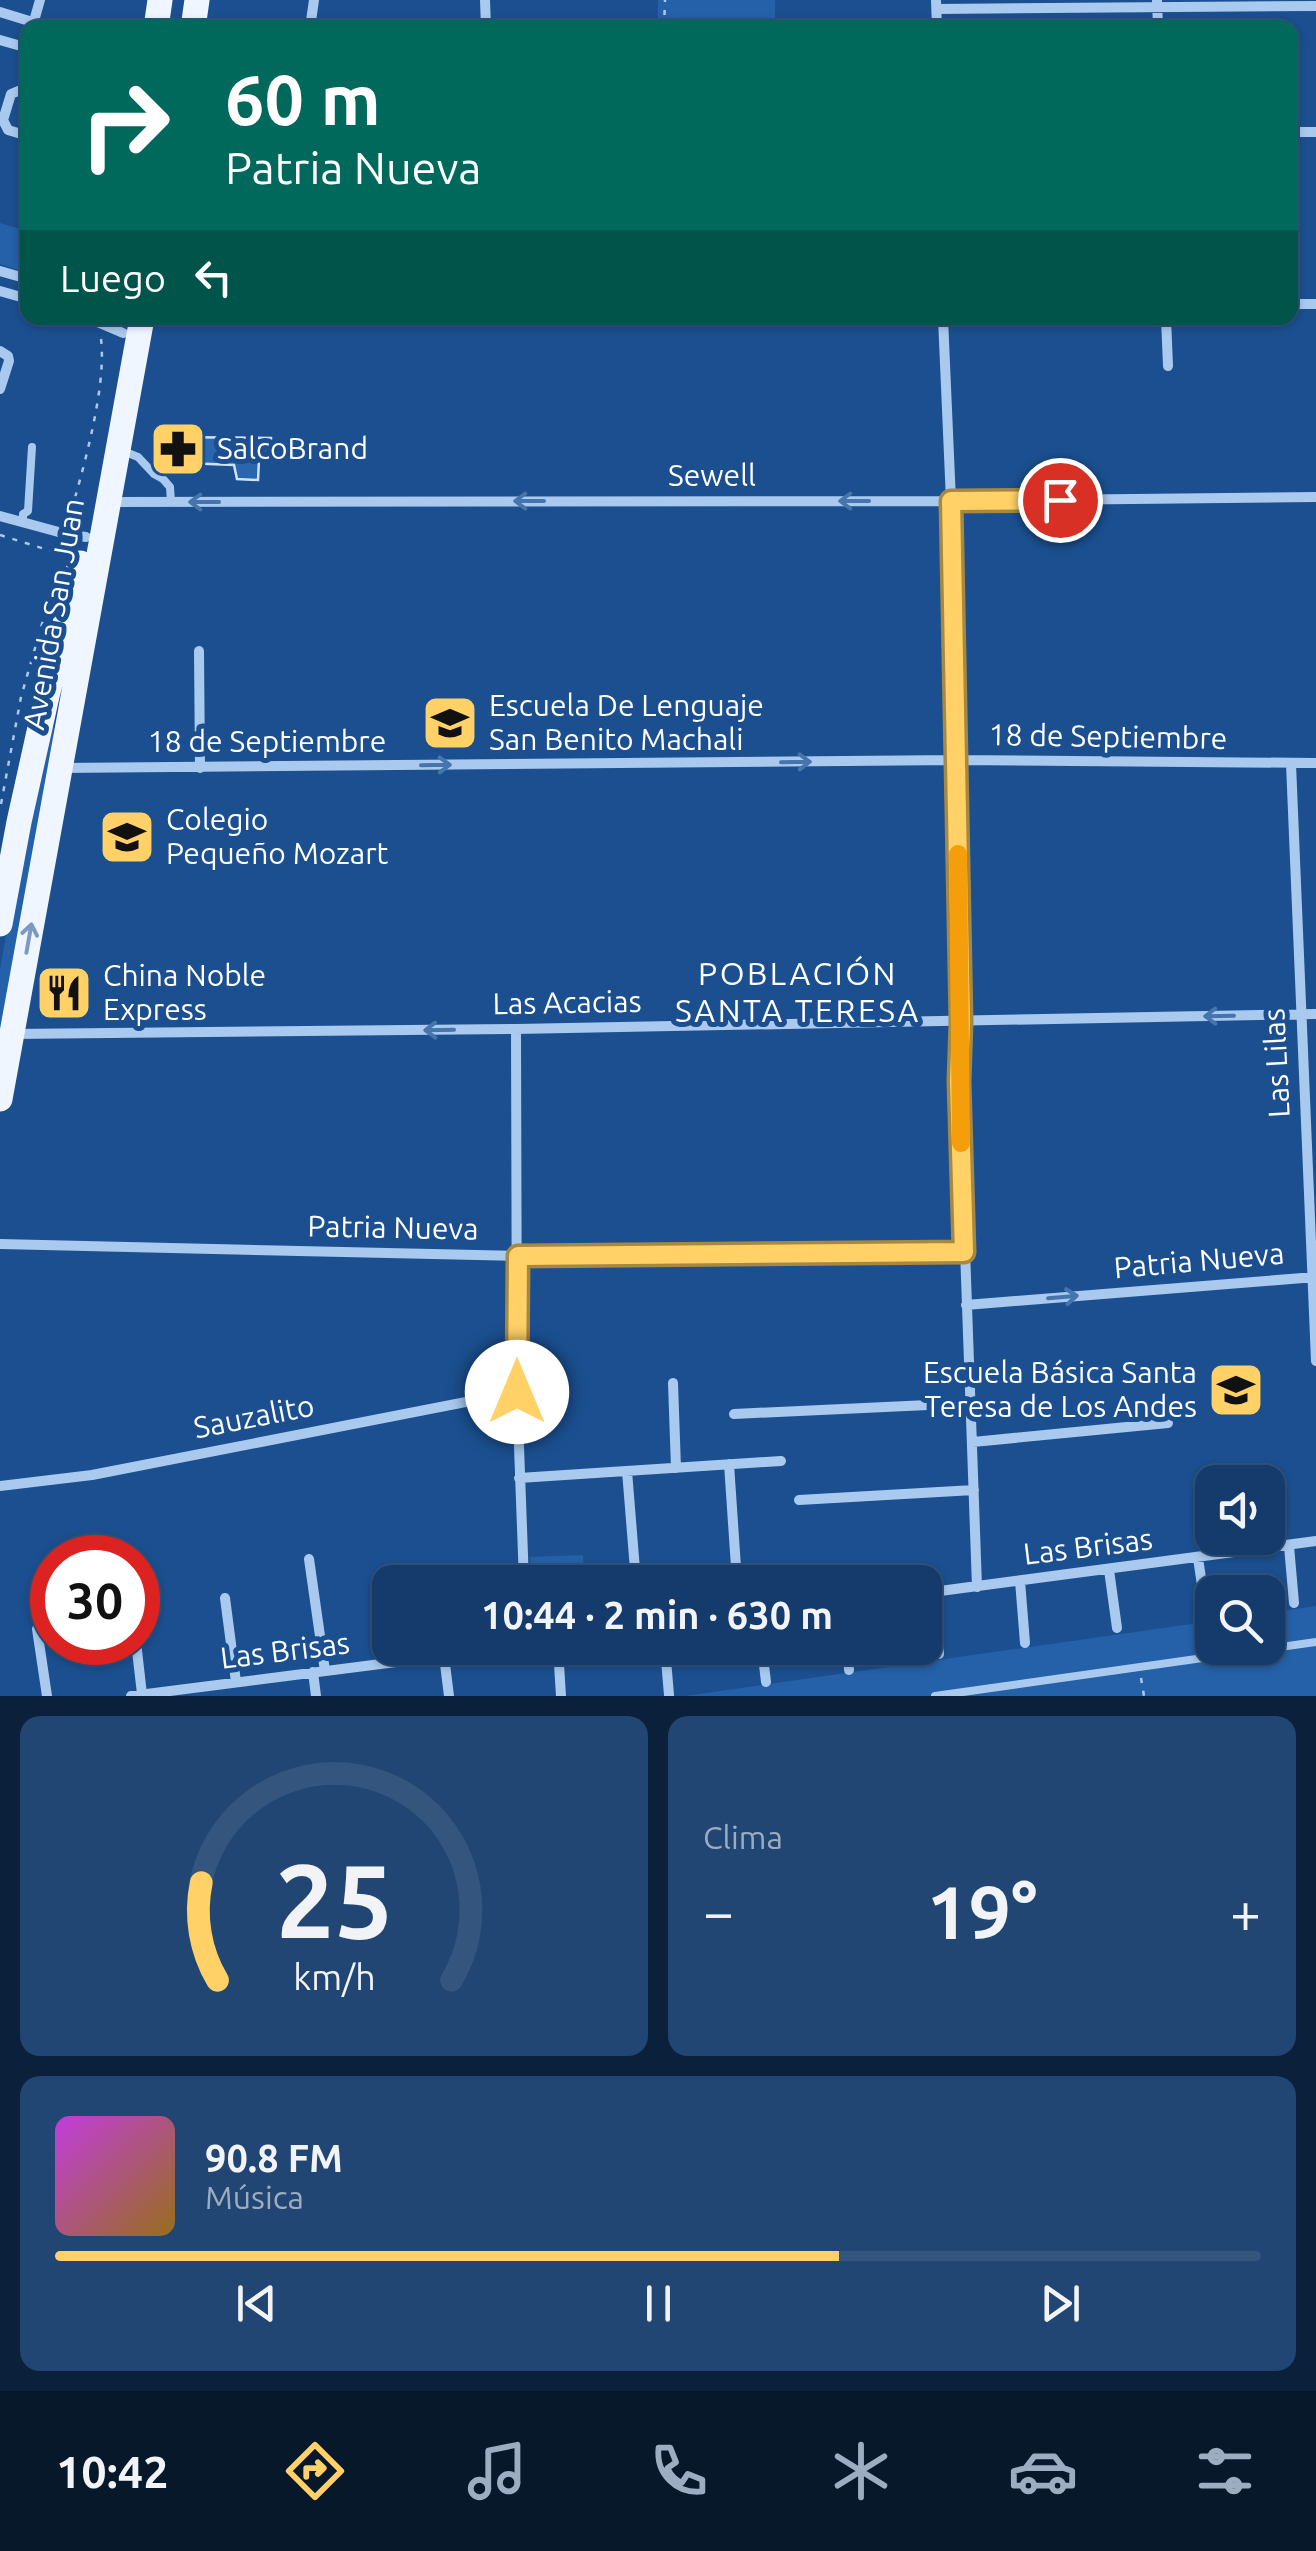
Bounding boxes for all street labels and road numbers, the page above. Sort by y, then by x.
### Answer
street label: Sewell [668,458,756,492]
street label: Avenida San Juan [16,496,90,732]
street label: 18 de Septiembre [988,717,1228,755]
street label: 18 de Septiembre [148,724,386,758]
street label: Las Acacias [492,984,642,1020]
street label: Las Lilas [1256,1007,1296,1119]
street label: Patria Nueva [307,1209,479,1245]
street label: Patria Nueva [1112,1236,1286,1284]
street label: Sauzalito [191,1388,317,1444]
street label: Las Brisas [1021,1521,1154,1571]
street label: Las Brisas [218,1625,351,1675]

